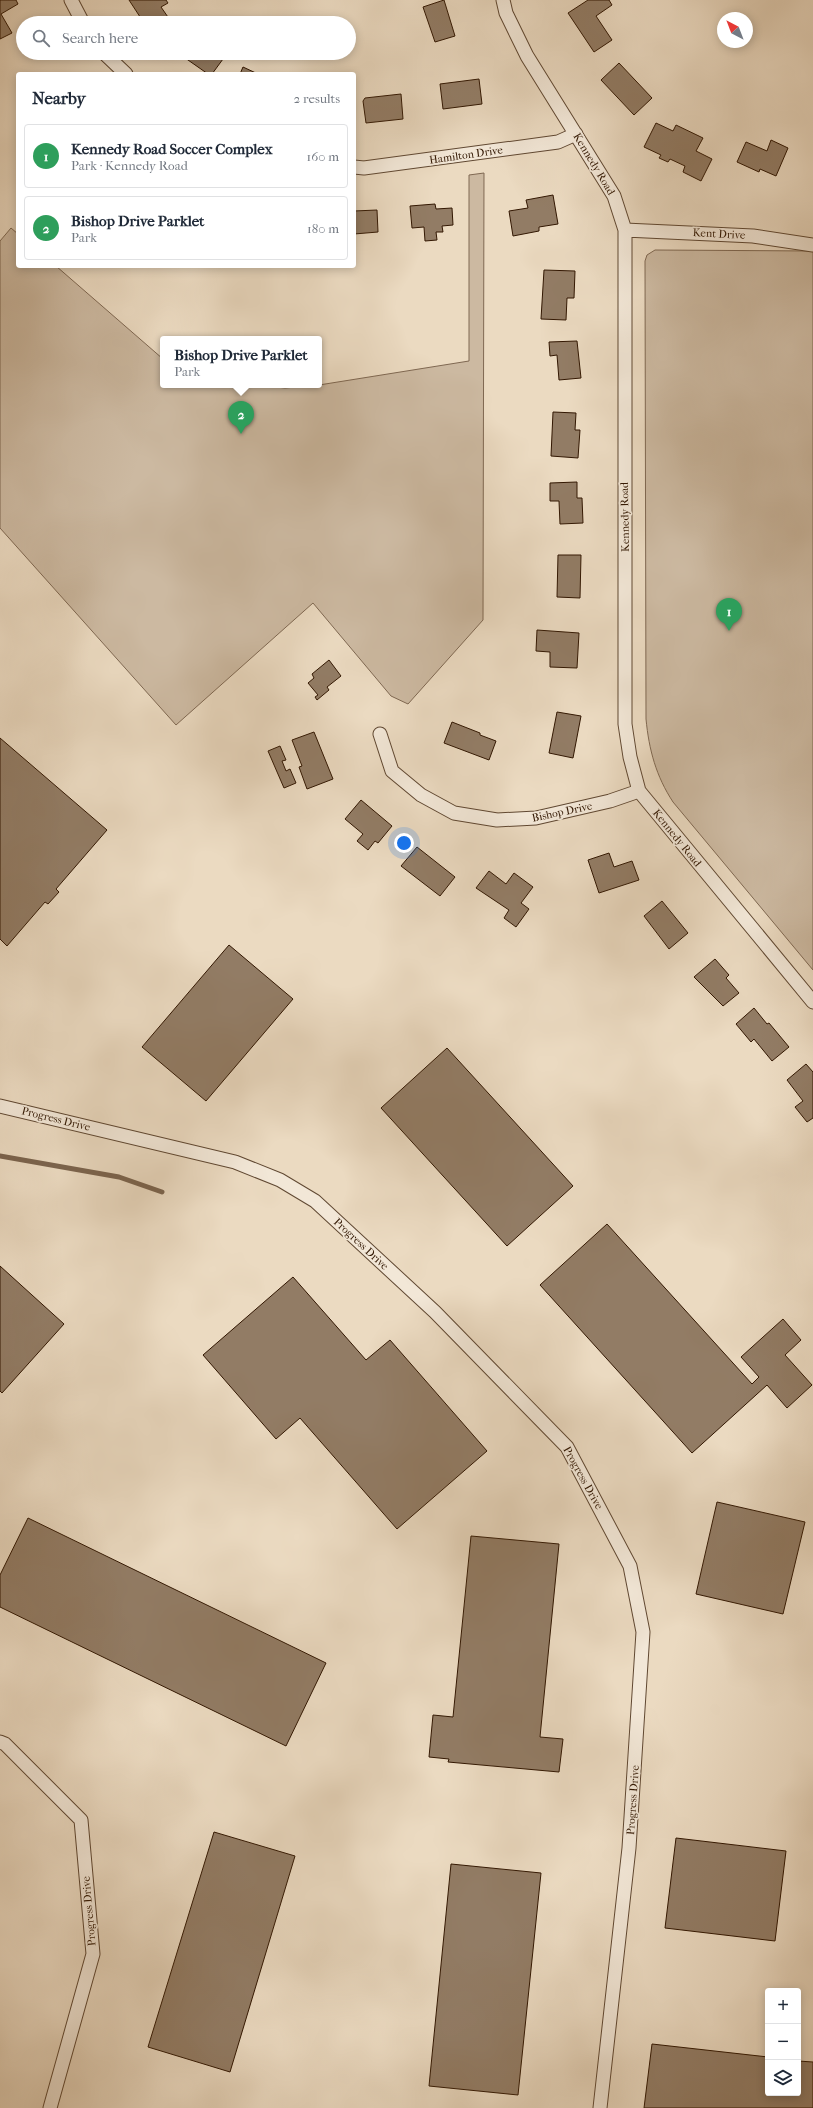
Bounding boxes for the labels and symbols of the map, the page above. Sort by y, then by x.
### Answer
north arrow [717,12,753,48]
street label: Kennedy Road [570,131,618,198]
street label: Hamilton Drive [428,143,504,167]
street label: Kent Drive [692,226,746,242]
pin: 2 [228,401,254,434]
street label: Kennedy Road [618,481,632,552]
pin: 1 [716,598,742,631]
street label: Bishop Drive [531,799,594,825]
street label: Kennedy Road [650,807,705,870]
your location [394,833,414,853]
street label: Progress Drive [20,1104,92,1134]
street label: Progress Drive [331,1215,391,1273]
street label: Progress Drive [560,1444,606,1512]
street label: Progress Drive [624,1764,642,1835]
street label: Progress Drive [79,1875,99,1947]

